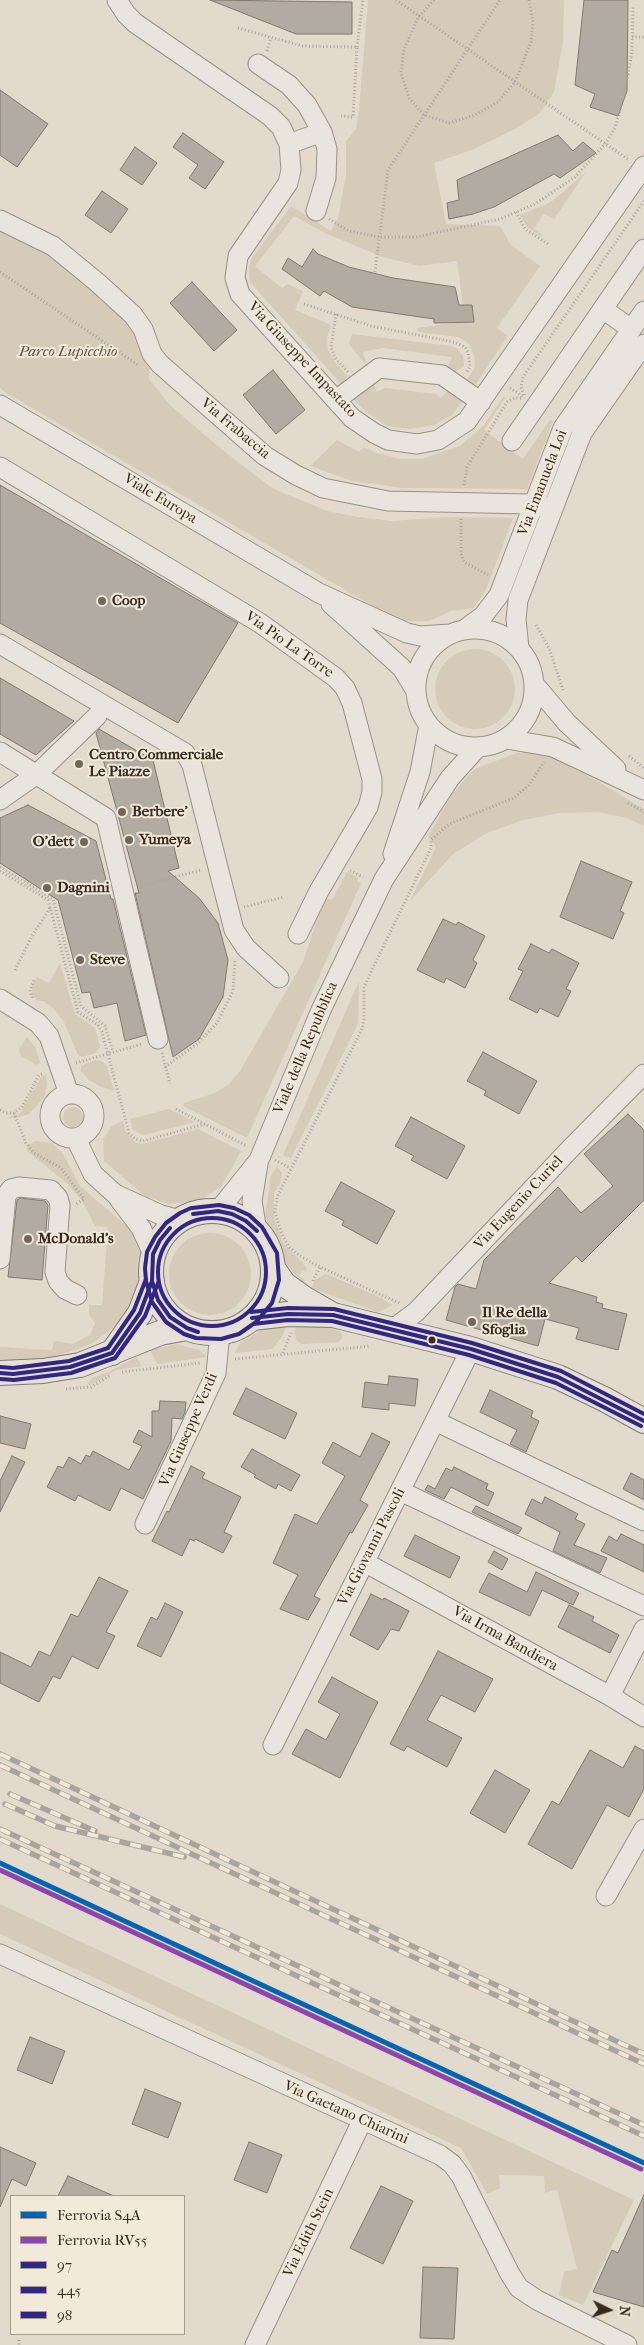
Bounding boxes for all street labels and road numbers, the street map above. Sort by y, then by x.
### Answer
street label: Via Giuseppe Impastato [244,298,360,422]
street label: Via Frabaccia [197,395,273,463]
street label: Via Emanuela Loi [514,427,572,539]
street label: Viale Europa [120,470,200,528]
street label: Via Pio La Torre [241,608,337,682]
street label: Viale della Repubblica [270,979,342,1117]
street label: Via Eugenio Curiel [471,1152,567,1254]
street label: Via Giuseppe Verdi [156,1370,222,1490]
street label: Via Giovanni Pascoli [334,1485,410,1609]
street label: Via Irma Bandiera [449,1603,561,1675]
street label: Via Gaetano Chiarini [281,2077,411,2149]
street label: Via Edith Stein [280,2186,338,2280]

